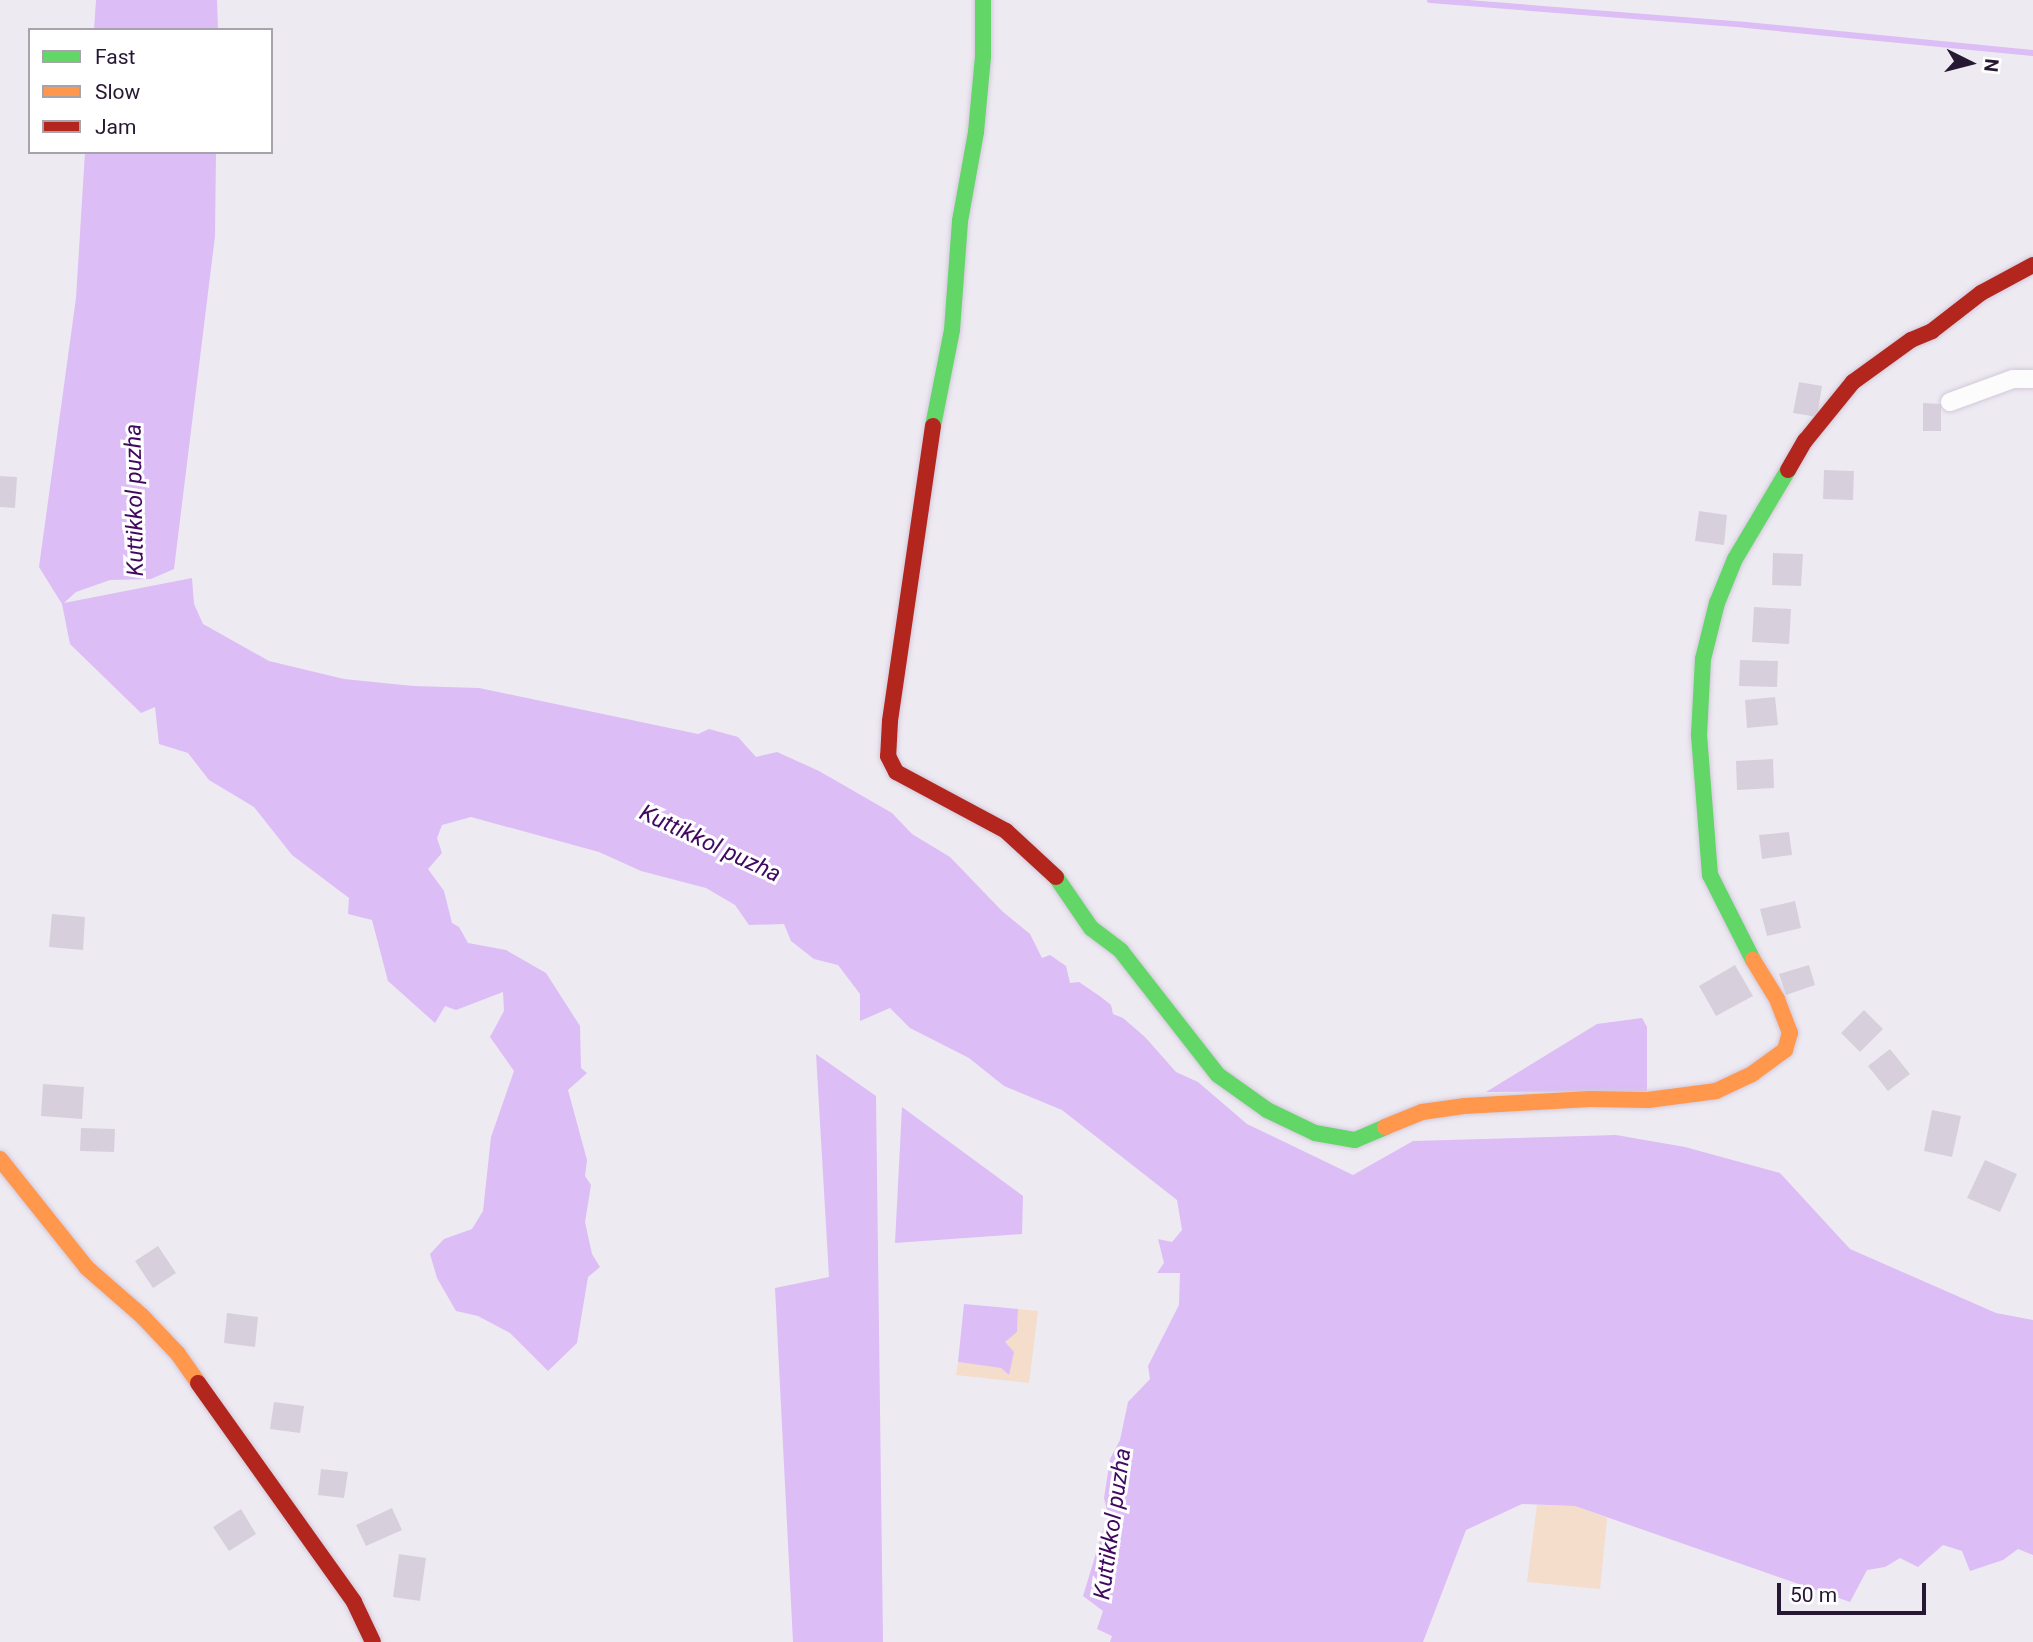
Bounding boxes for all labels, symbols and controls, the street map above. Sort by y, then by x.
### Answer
legend [28,28,273,154]
north arrow [1935,28,2005,98]
text: Fast [95,45,135,69]
text: N [1979,57,2004,73]
text: Slow [95,80,140,104]
text: Jam [95,115,136,139]
water label: Kuttikkol puzha [120,423,150,577]
water label: Kuttikkol puzha [635,799,785,889]
water label: Kuttikkol puzha [1089,1446,1137,1602]
scale bar [1781,1568,1930,1612]
text: 50 m [1790,1583,1837,1607]

